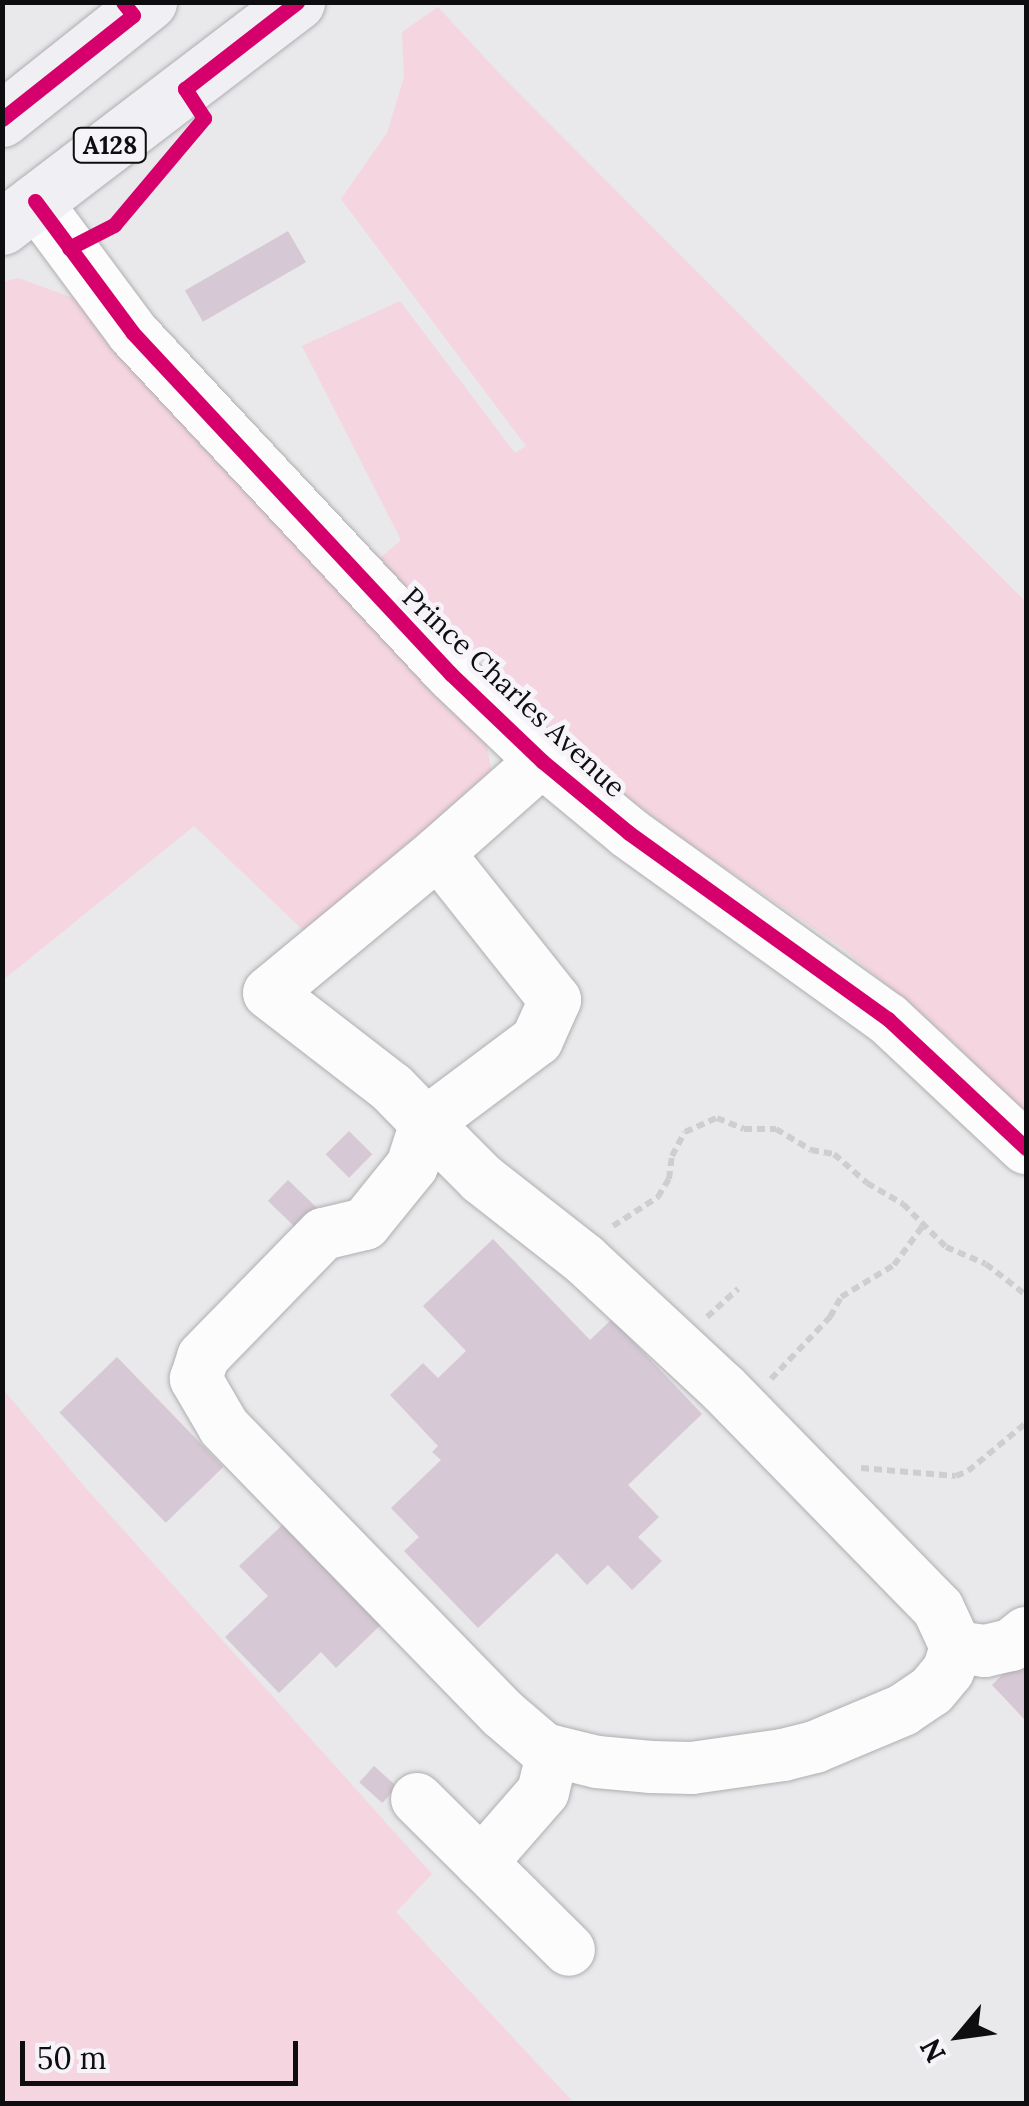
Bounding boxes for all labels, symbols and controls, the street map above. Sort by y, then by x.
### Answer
road number: A128 [72,125,148,165]
street label: Prince Charles Avenue [396,580,632,804]
north arrow [909,1986,1009,2086]
scale bar [25,2021,302,2083]
text: N [912,2032,954,2069]
text: 50 m [37,2039,107,2077]

